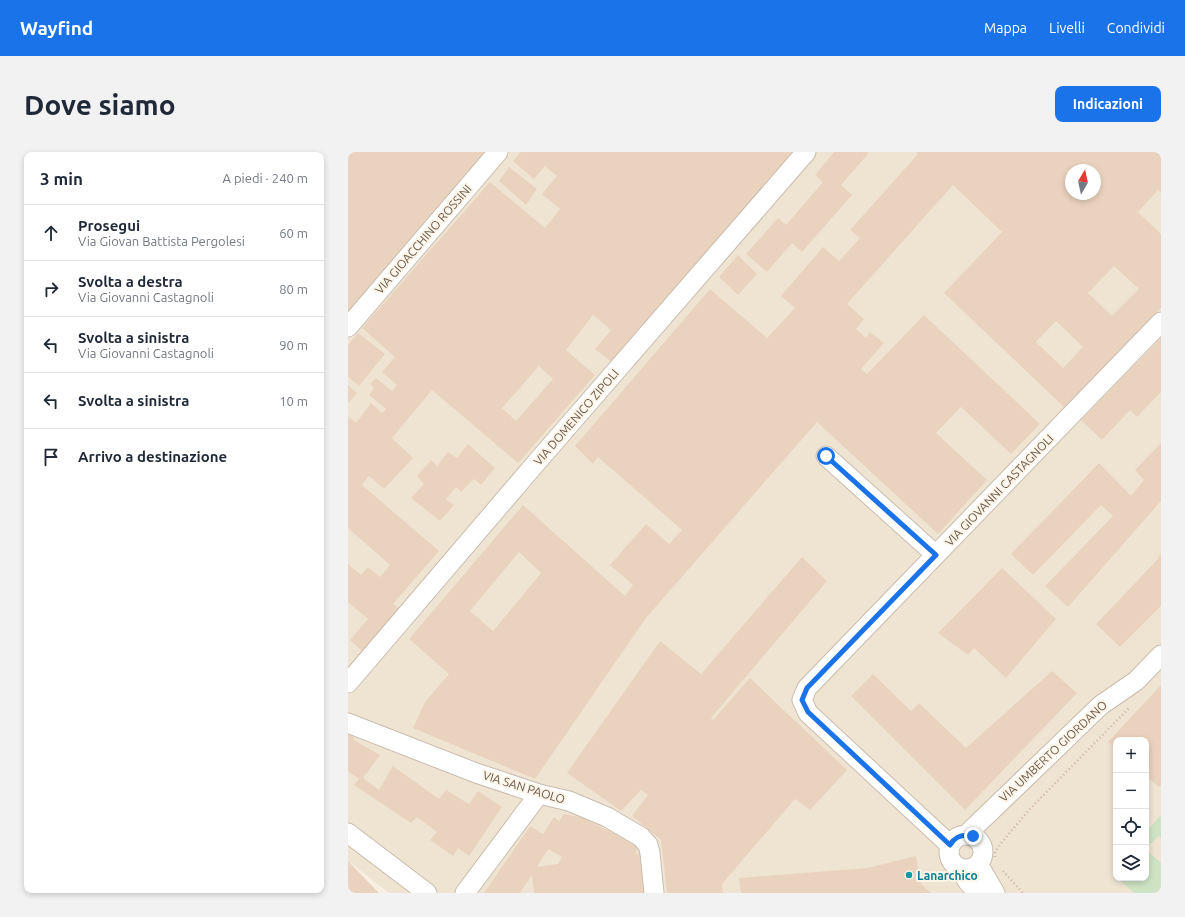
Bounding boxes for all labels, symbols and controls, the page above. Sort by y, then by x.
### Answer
text: Wayfind [20,17,93,39]
text: Mappa [984,20,1027,36]
text: Livelli [1049,20,1085,36]
text: Condividi [1107,20,1165,36]
button: Indicazioni [1055,86,1161,122]
text: Dove siamo [24,89,176,120]
north arrow [1065,164,1101,200]
text: 3 min [40,169,83,188]
text: A piedi · 240 m [223,171,308,185]
street label: VIA GIOACCHINO ROSSINI [372,182,474,296]
text: Prosegui [78,217,140,234]
icon: ahead [40,222,62,244]
text: 60 m [279,226,308,240]
text: Via Giovan Battista Pergolesi [78,234,245,248]
text: Svolta a destra [78,273,183,290]
icon: right [40,278,62,300]
text: 80 m [279,282,308,296]
text: Via Giovanni Castagnoli [78,290,214,304]
text: Svolta a sinistra [78,329,189,346]
icon: left [40,334,62,356]
text: 90 m [279,338,308,352]
text: Via Giovanni Castagnoli [78,346,214,360]
street label: VIA DOMENICO ZIPOLI [531,366,621,468]
icon: left [40,390,62,412]
text: Svolta a sinistra [78,392,189,409]
text: 10 m [279,394,308,408]
street label: VIA GIOVANNI CASTAGNOLI [942,432,1056,548]
icon: arrive [40,446,62,468]
route start [817,447,835,465]
text: Arrivo a destinazione [78,448,227,465]
street label: VIA UMBERTO GIORDANO [997,698,1109,804]
map controls [1113,737,1149,881]
button: + [1113,737,1149,773]
street label: VIA SAN PAOLO [481,768,567,806]
button: − [1113,773,1149,809]
button: locate [1113,809,1149,845]
route end [964,827,982,845]
button: layers [1113,845,1149,881]
place label: Lanarchico [917,869,978,882]
marker: Lanarchico [904,870,914,880]

